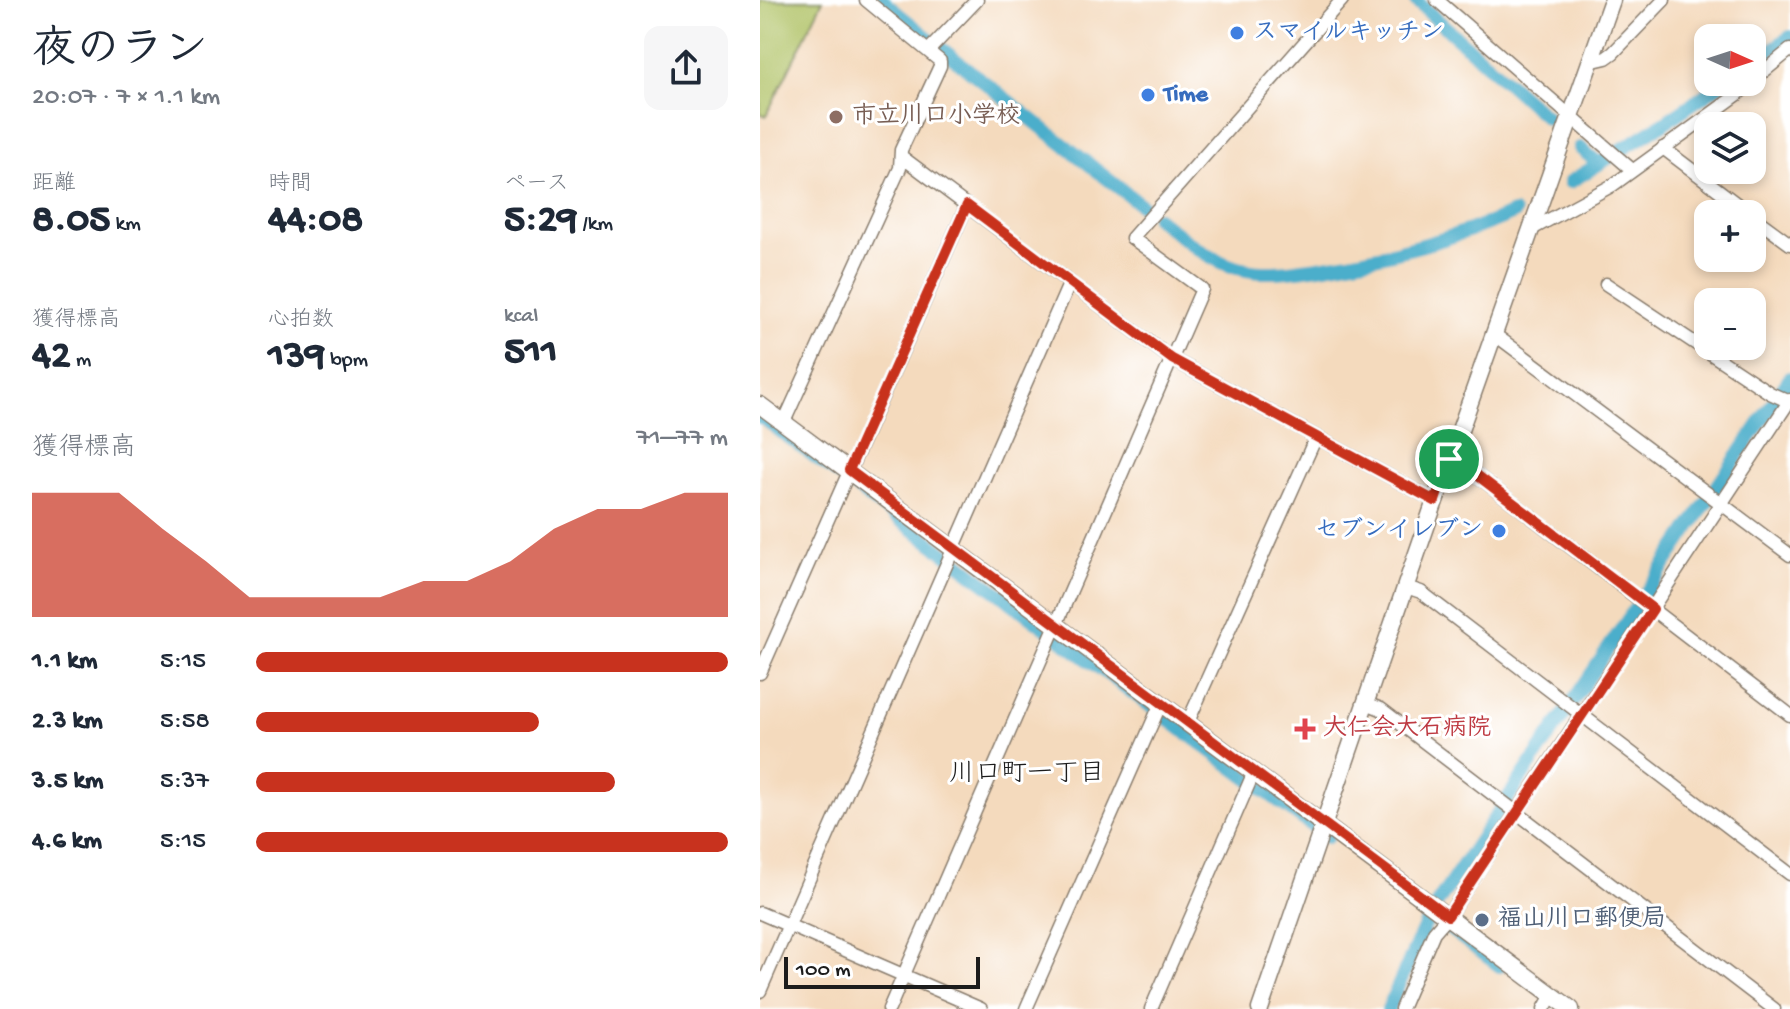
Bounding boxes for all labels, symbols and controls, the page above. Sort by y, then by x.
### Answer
place label: スマイルキッチン [1253,19,1444,48]
marker: スマイルキッチン [1228,24,1246,42]
north arrow [1694,24,1766,96]
map controls [1694,24,1766,360]
button: share [644,26,728,110]
text: 夜のラン [32,27,208,79]
place label: Time [1162,81,1209,110]
text: 20:07 · 7 × 1.1 km [32,83,220,114]
marker: Time [1139,86,1157,104]
place label: 市立川口小学校 [852,102,1020,132]
marker: 市立川口小学校 [827,108,845,126]
button: layers [1694,112,1766,184]
text: 距離 [32,172,76,198]
text: 時間 [268,172,312,198]
text: ペース [504,172,569,198]
text: 8.05 [32,198,110,245]
text: 44:08 [268,198,363,245]
text: 5:29 [504,198,577,245]
button: + [1694,200,1766,272]
text: km [110,212,141,238]
text: /km [577,212,613,238]
button: − [1694,288,1766,360]
text: kcal [504,304,538,330]
text: 獲得標高 [32,308,120,334]
text: 心拍数 [268,308,334,334]
text: 511 [504,330,557,377]
text: 42 [32,334,71,381]
text: 139 [268,334,325,381]
text: m [71,348,91,374]
text: bpm [325,348,368,374]
text: 71–77 m [636,424,728,455]
pin [1415,425,1483,493]
text: 獲得標高 [32,434,136,465]
icon: arrive [1427,437,1471,481]
place label: セブンイレブン [1315,517,1483,546]
marker: セブンイレブン [1490,522,1508,540]
text: 1.1 km [32,647,97,678]
text: 5:15 [160,647,206,678]
text: 2.3 km [32,707,103,738]
text: 5:58 [160,707,210,738]
place label: 大仁会大石病院 [1323,714,1491,744]
marker: 大仁会大石病院 [1294,718,1316,740]
district label: 川口町一丁目 [949,760,1105,791]
text: 3.5 km [32,767,104,798]
text: 5:37 [160,767,209,798]
text: 4.6 km [32,827,102,858]
text: 5:15 [160,827,206,858]
place label: 福山川口郵便局 [1498,905,1666,935]
marker: 福山川口郵便局 [1473,911,1491,929]
scale bar [784,953,980,989]
text: 100 m [796,958,851,984]

